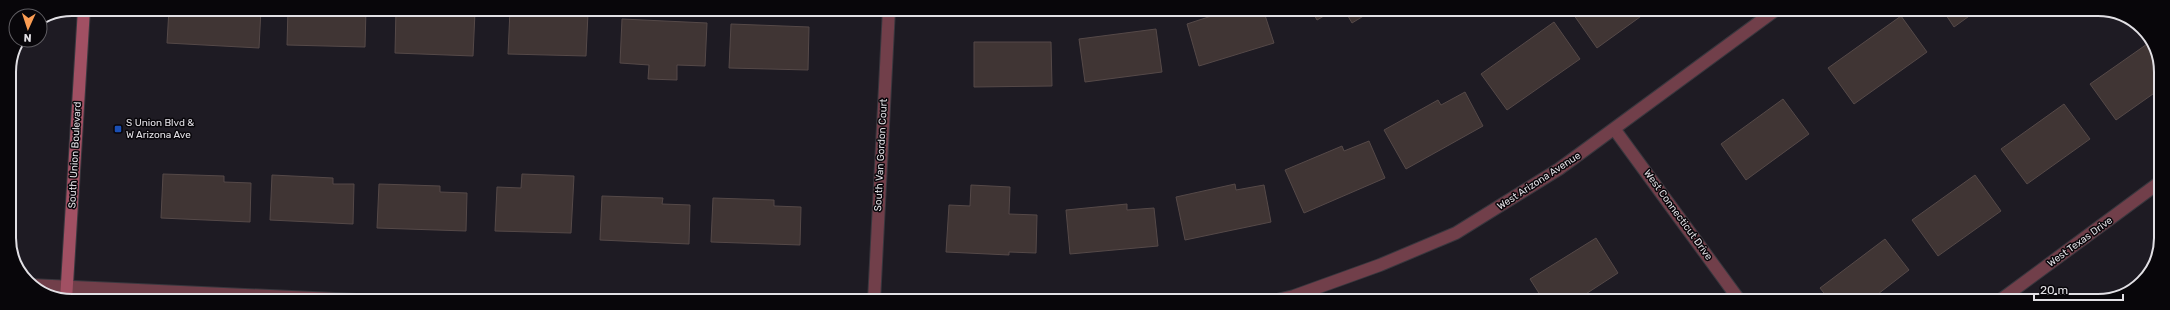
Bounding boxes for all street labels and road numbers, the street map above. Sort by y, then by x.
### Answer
street label: South Van Gordon Court [872,98,890,212]
street label: South Union Boulevard [66,101,84,209]
street label: West Arizona Avenue [1495,149,1583,212]
street label: West Connecticut Drive [1641,167,1715,263]
street label: West Texas Drive [2045,214,2115,270]

